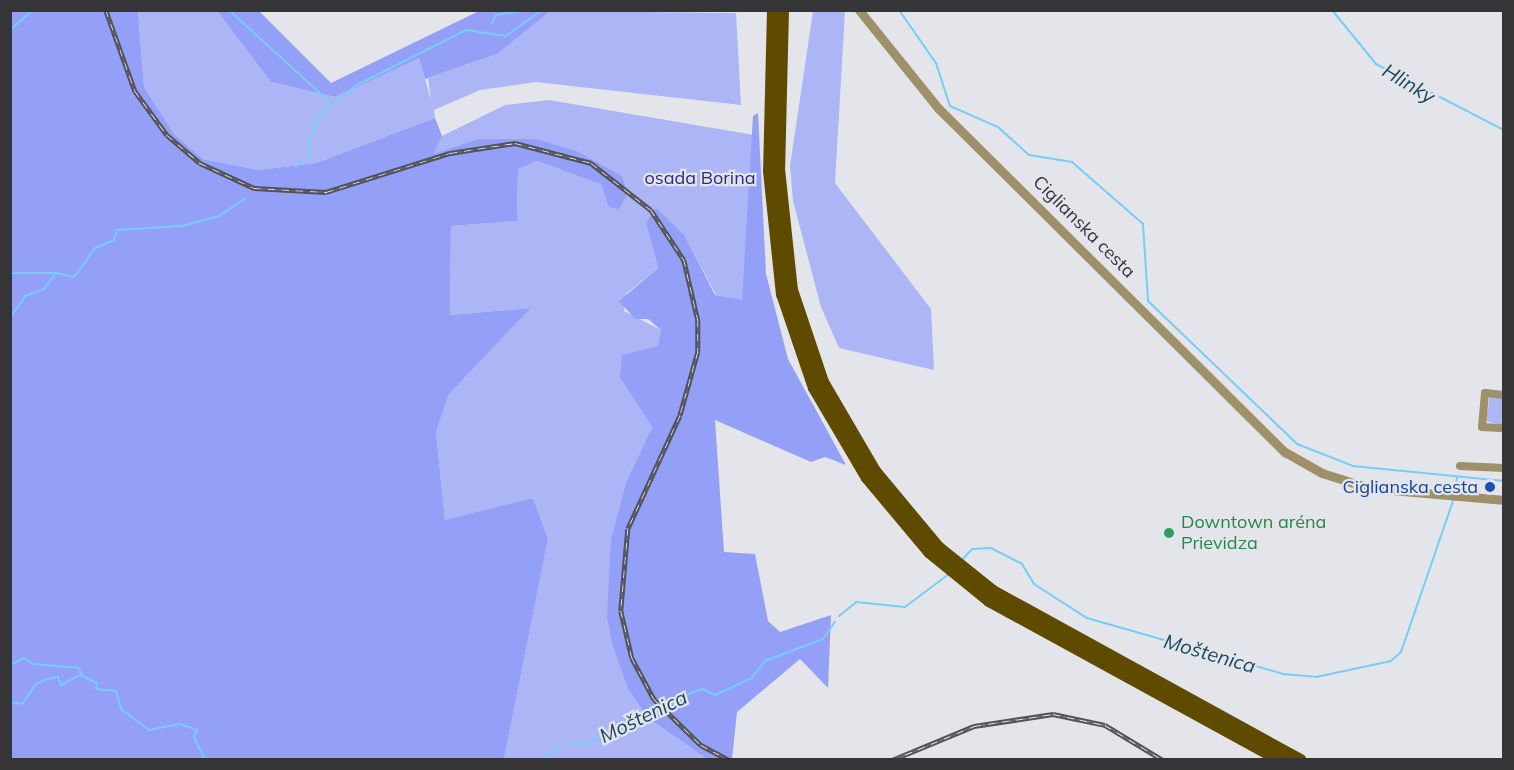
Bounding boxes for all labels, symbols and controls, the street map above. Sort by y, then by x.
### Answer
water label: Hlinky [1378,58,1440,108]
park label: osada Borina [645,167,755,189]
street label: Ciglianska cesta [1028,171,1140,283]
place label: Ciglianska cesta [1343,476,1478,498]
marker: Ciglianska cesta [1483,480,1497,494]
place label: Downtown aréna Prievidza [1181,512,1326,554]
marker: Downtown aréna Prievidza [1162,526,1176,540]
water label: Moštenica [1161,628,1259,678]
water label: Moštenica [595,685,691,747]

